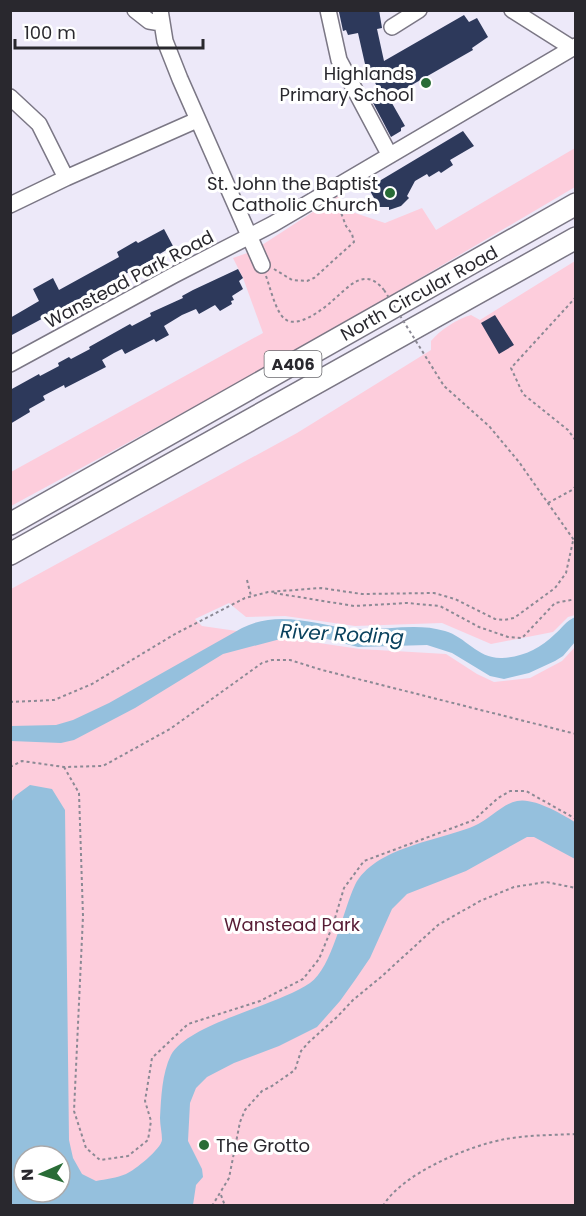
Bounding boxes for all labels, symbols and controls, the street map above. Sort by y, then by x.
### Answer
scale bar [15,12,202,50]
text: 100 m [24,20,76,45]
place label: Highlands Primary School [280,61,414,107]
marker: Highlands Primary School [419,76,433,90]
place label: St. John the Baptist Catholic Church [207,171,378,217]
marker: St. John the Baptist Catholic Church [383,186,397,200]
street label: Wanstead Park Road [40,224,218,334]
street label: North Circular Road [336,239,502,347]
road number: A406 [264,351,322,377]
water label: River Roding [279,617,405,651]
park label: Wanstead Park [224,912,361,937]
place label: The Grotto [216,1133,310,1158]
marker: The Grotto [197,1138,211,1152]
north arrow [12,1144,72,1204]
text: N [16,1168,39,1181]

